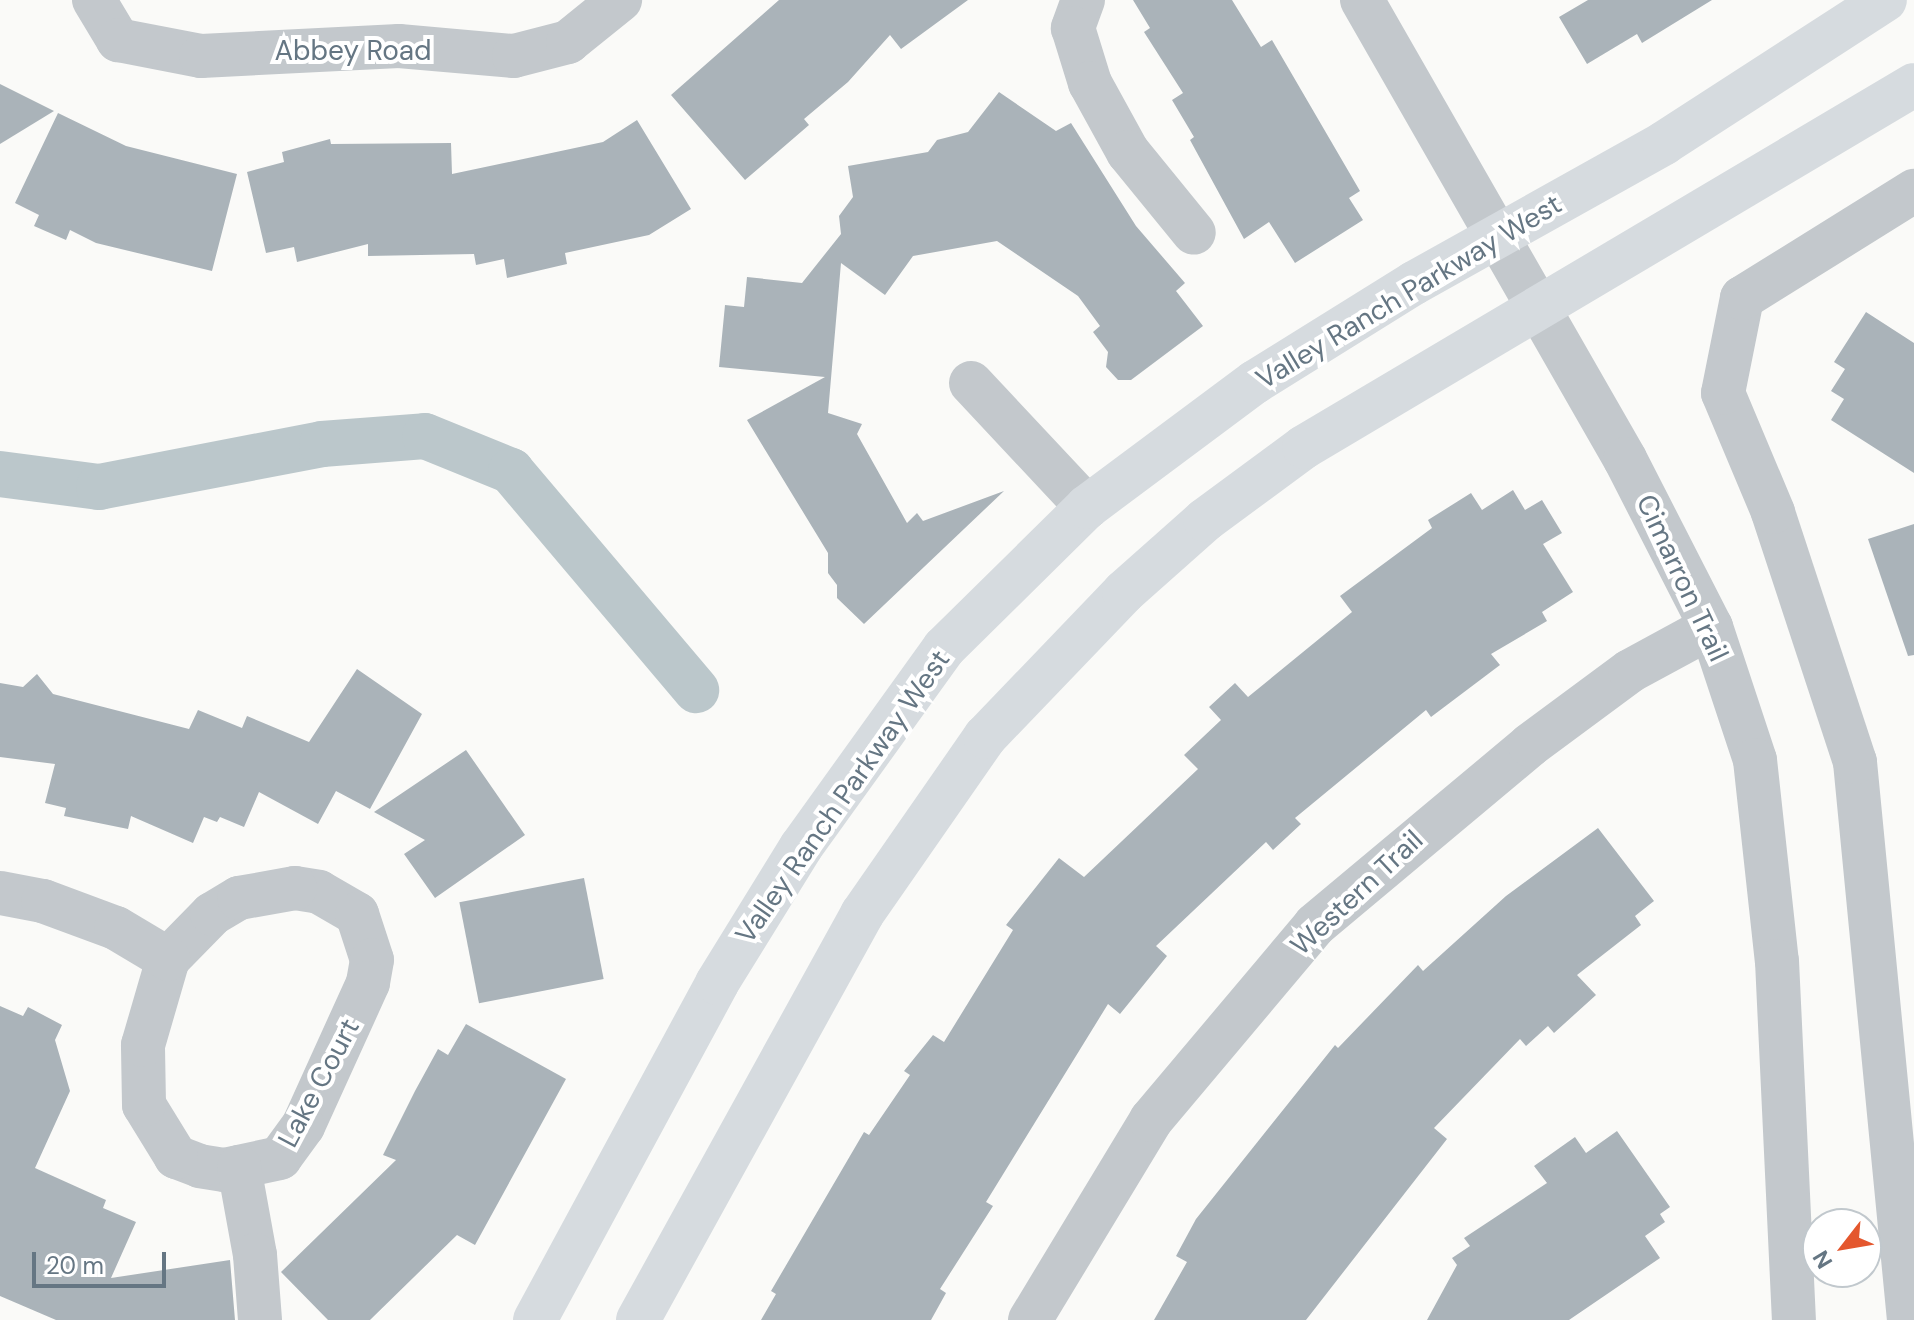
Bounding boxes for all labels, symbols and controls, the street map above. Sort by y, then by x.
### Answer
street label: Abbey Road [274,34,432,68]
street label: Valley Ranch Parkway West [1250,187,1568,397]
street label: Cimarron Trail [1629,489,1735,667]
street label: Valley Ranch Parkway West [729,644,957,950]
street label: Western Trail [1284,823,1430,963]
street label: Lake Court [271,1013,367,1153]
north arrow [1802,1208,1882,1288]
scale bar [36,1236,170,1286]
text: N [1806,1245,1839,1274]
text: 20 m [46,1250,104,1281]

